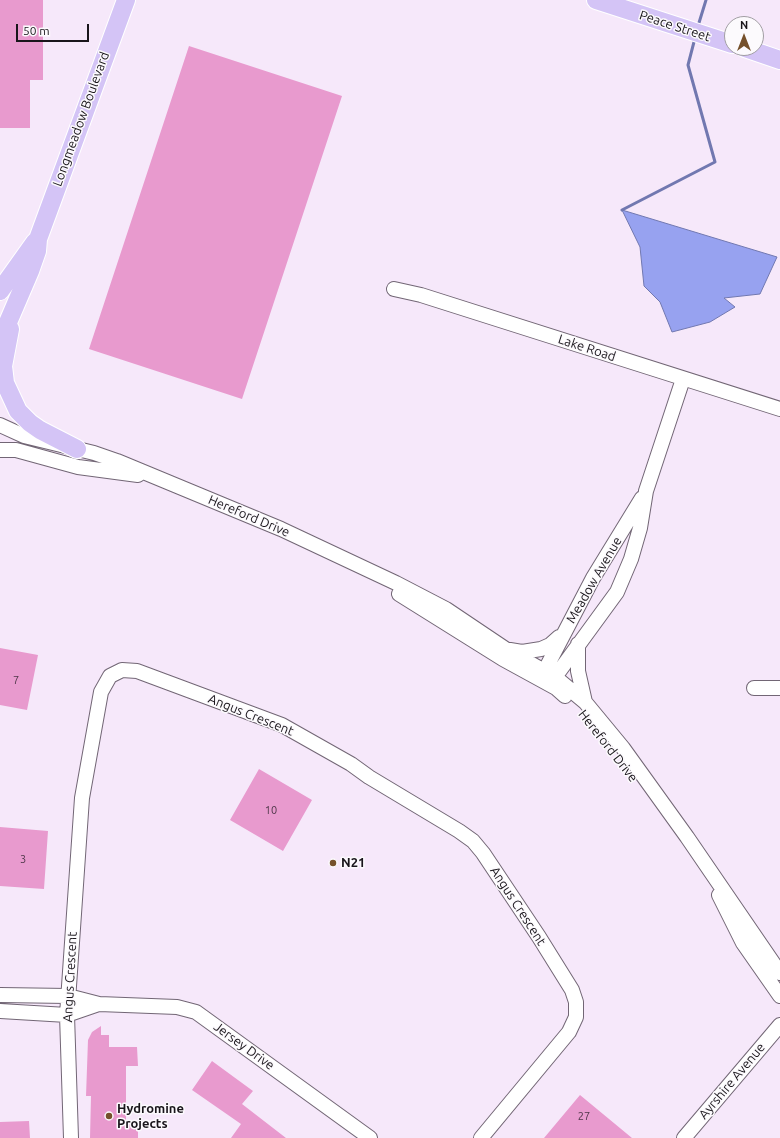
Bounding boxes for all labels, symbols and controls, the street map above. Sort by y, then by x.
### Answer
street label: Peace Street [637,7,713,45]
scale bar [18,16,91,42]
north arrow [724,16,764,56]
text: N [740,19,748,31]
text: 50 m [23,24,50,37]
street label: Longmeadow Boulevard [49,50,113,188]
street label: Lake Road [556,331,618,365]
street label: Hereford Drive [206,492,292,540]
street label: Meadow Avenue [563,534,625,626]
house number: 7 [13,673,19,687]
street label: Angus Crescent [206,691,296,739]
street label: Hereford Drive [575,707,641,785]
house number: 10 [265,803,277,817]
house number: 3 [20,852,26,866]
place label: N21 [341,855,365,871]
marker: N21 [328,858,338,868]
street label: Angus Crescent [487,864,549,948]
street label: Angus Crescent [60,931,80,1023]
street label: Jersey Drive [211,1019,277,1073]
street label: Ayrshire Avenue [696,1040,768,1122]
place label: Hydromine Projects [117,1101,184,1132]
house number: 27 [578,1109,590,1123]
marker: Hydromine Projects [104,1111,114,1121]

